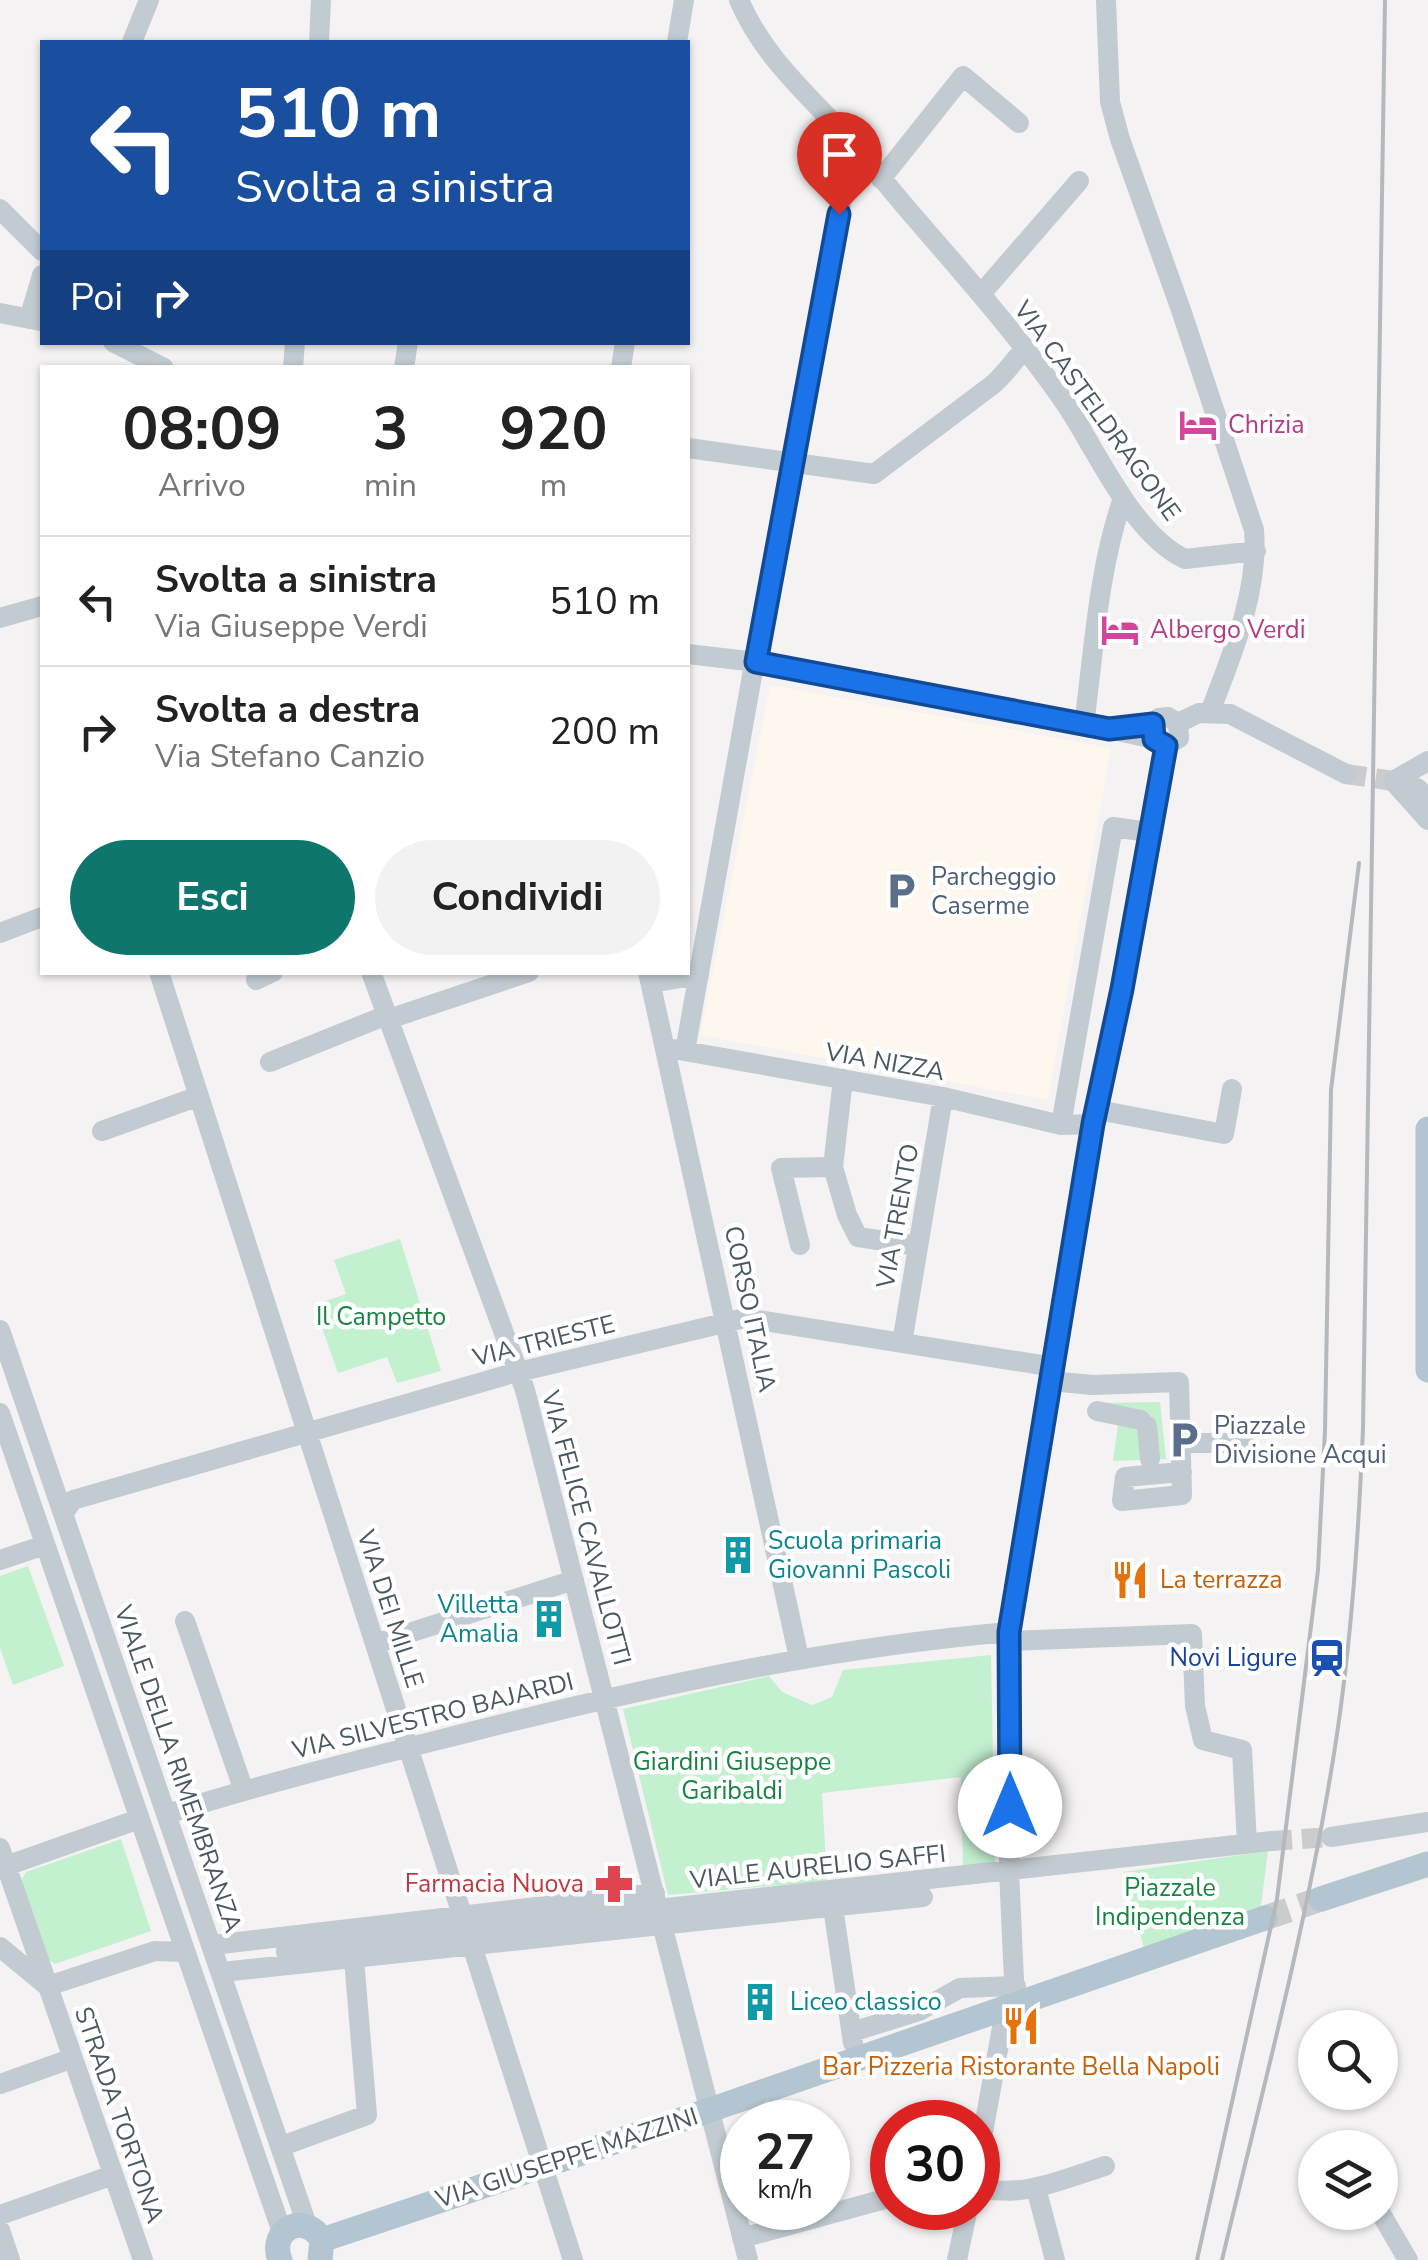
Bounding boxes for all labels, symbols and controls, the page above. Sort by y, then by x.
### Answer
text: 510 m [235,66,441,162]
icon: left [70,80,200,210]
pin [797,112,882,215]
icon: arrive [812,127,867,182]
text: Svolta a sinistra [235,157,555,218]
icon: right [143,270,198,325]
text: Poi [70,272,123,323]
street label: VIA CASTELDRAGONE [1005,293,1188,528]
text: 08:09 [123,388,281,470]
text: 3 [372,388,408,470]
text: 920 [499,388,607,470]
hotel icon: Chrizia [1177,404,1219,446]
place label: Chrizia [1228,408,1304,442]
text: Arrivo [158,464,246,507]
text: min [364,464,417,507]
text: m [540,464,567,507]
text: Svolta a sinistra [155,554,437,605]
icon: left [70,574,125,629]
text: 510 m [549,576,660,627]
text: Via Giuseppe Verdi [155,605,428,648]
hotel icon: Albergo Verdi [1099,609,1141,651]
place label: Albergo Verdi [1150,613,1306,647]
text: Svolta a destra [155,684,420,735]
icon: right [70,704,125,759]
text: 200 m [549,706,660,757]
text: Via Stefano Canzio [155,735,425,778]
button: Esci [70,840,355,955]
button: Condividi [375,840,660,955]
place label: Parcheggio Caserme [931,860,1056,923]
parking icon: Parcheggio Caserme [880,870,922,912]
street label: VIA NIZZA [822,1035,947,1089]
street label: VIA TRENTO [868,1141,927,1292]
street label: CORSO ITALIA [716,1223,784,1395]
park label: Il Campetto [316,1300,446,1334]
street label: VIA TRIESTE [468,1307,619,1375]
street label: VIA FELICE CAVALLOTTI [533,1386,639,1669]
place label: Piazzale Divisione Acqui [1214,1409,1387,1472]
parking icon: Piazzale Divisione Acqui [1163,1419,1205,1461]
place label: Scuola primaria Giovanni Pascoli [768,1524,951,1587]
street label: VIA DEI MILLE [348,1525,431,1692]
building icon: Scuola primaria Giovanni Pascoli [717,1534,759,1576]
restaurant icon: La terrazza [1109,1559,1151,1601]
place label: La terrazza [1160,1563,1282,1597]
place label: Villetta Amalia [437,1588,519,1651]
building icon: Villetta Amalia [528,1598,570,1640]
street label: VIALE DELLA RIMEMBRANZA [106,1600,250,1937]
station icon: Novi Ligure [1306,1637,1348,1679]
place label: Novi Ligure [1170,1641,1297,1675]
street label: VIA SILVESTRO BAJARDI [288,1665,577,1768]
park label: Giardini Giuseppe Garibaldi [633,1745,831,1808]
position arrow [958,1754,1062,1858]
street label: VIALE AURELIO SAFFI [687,1837,948,1897]
pharmacy icon: Farmacia Nuova [593,1863,635,1905]
place label: Farmacia Nuova [405,1867,584,1901]
park label: Piazzale Indipendenza [1095,1871,1245,1934]
building icon: Liceo classico [739,1981,781,2023]
place label: Liceo classico [790,1985,942,2019]
street label: STRADA TORTONA [66,2002,172,2228]
restaurant icon: Bar Pizzeria Ristorante Bella Napoli [1000,2005,1042,2047]
map controls [1298,2010,1398,2230]
button: search [1298,2010,1398,2110]
place label: Bar Pizzeria Ristorante Bella Napoli [822,2050,1220,2084]
street label: VIA GIUSEPPE MAZZINI [431,2100,702,2217]
speed limit sign: 30 [870,2100,1000,2230]
text: 27 [755,2118,815,2187]
button: layers [1298,2130,1398,2230]
text: km/h [757,2173,813,2207]

